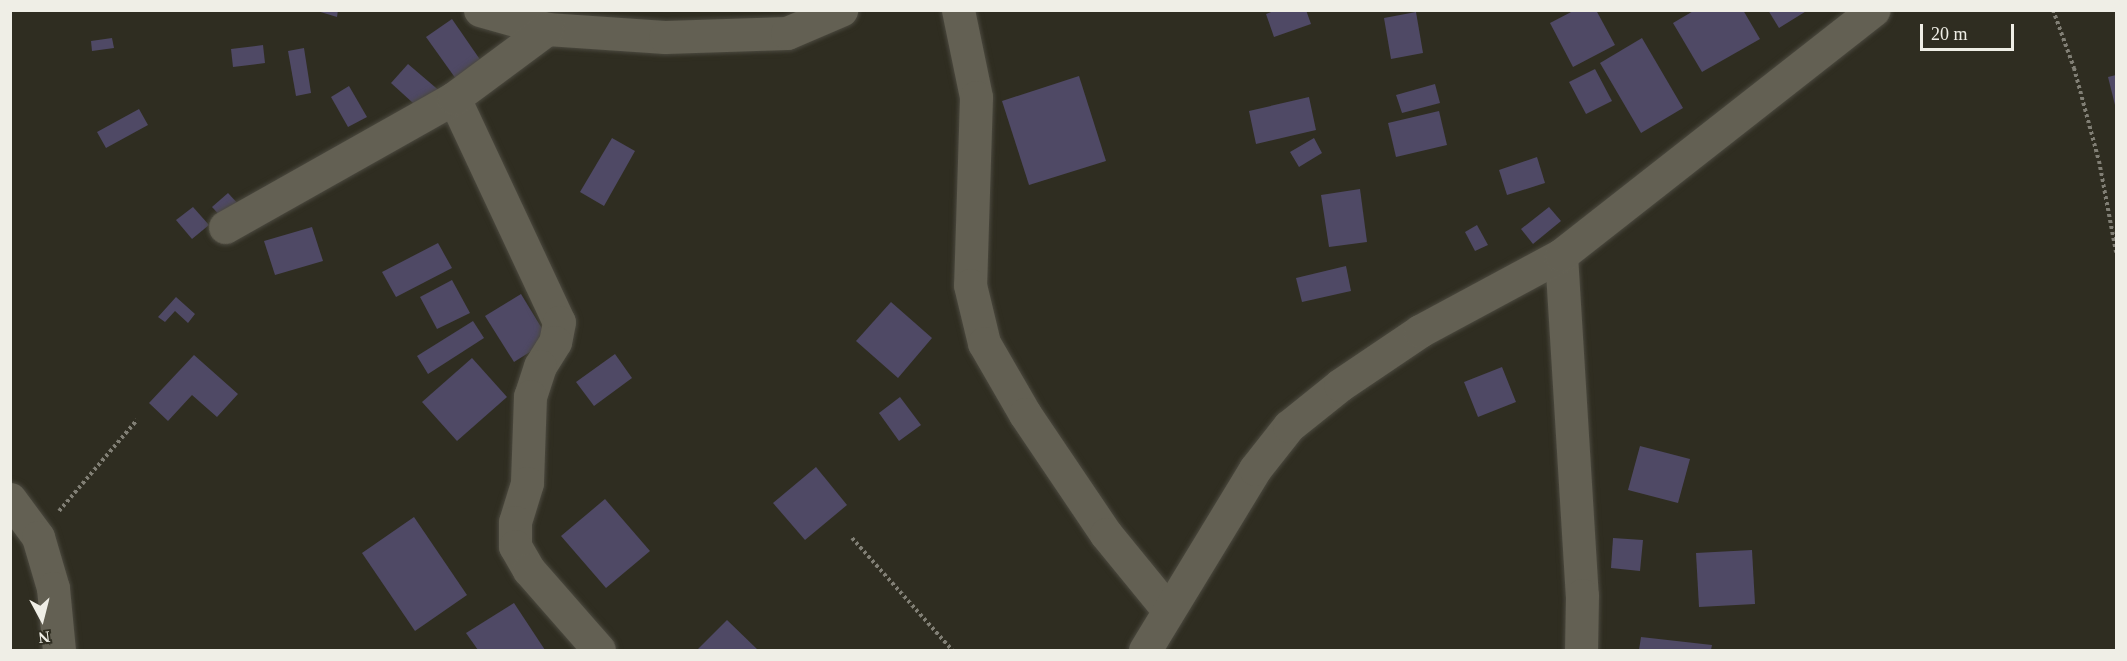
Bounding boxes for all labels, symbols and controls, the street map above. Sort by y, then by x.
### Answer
scale bar [1923,12,2018,50]
text: 20 m [1931,24,1968,44]
north arrow [12,589,72,649]
text: N [37,628,51,647]

